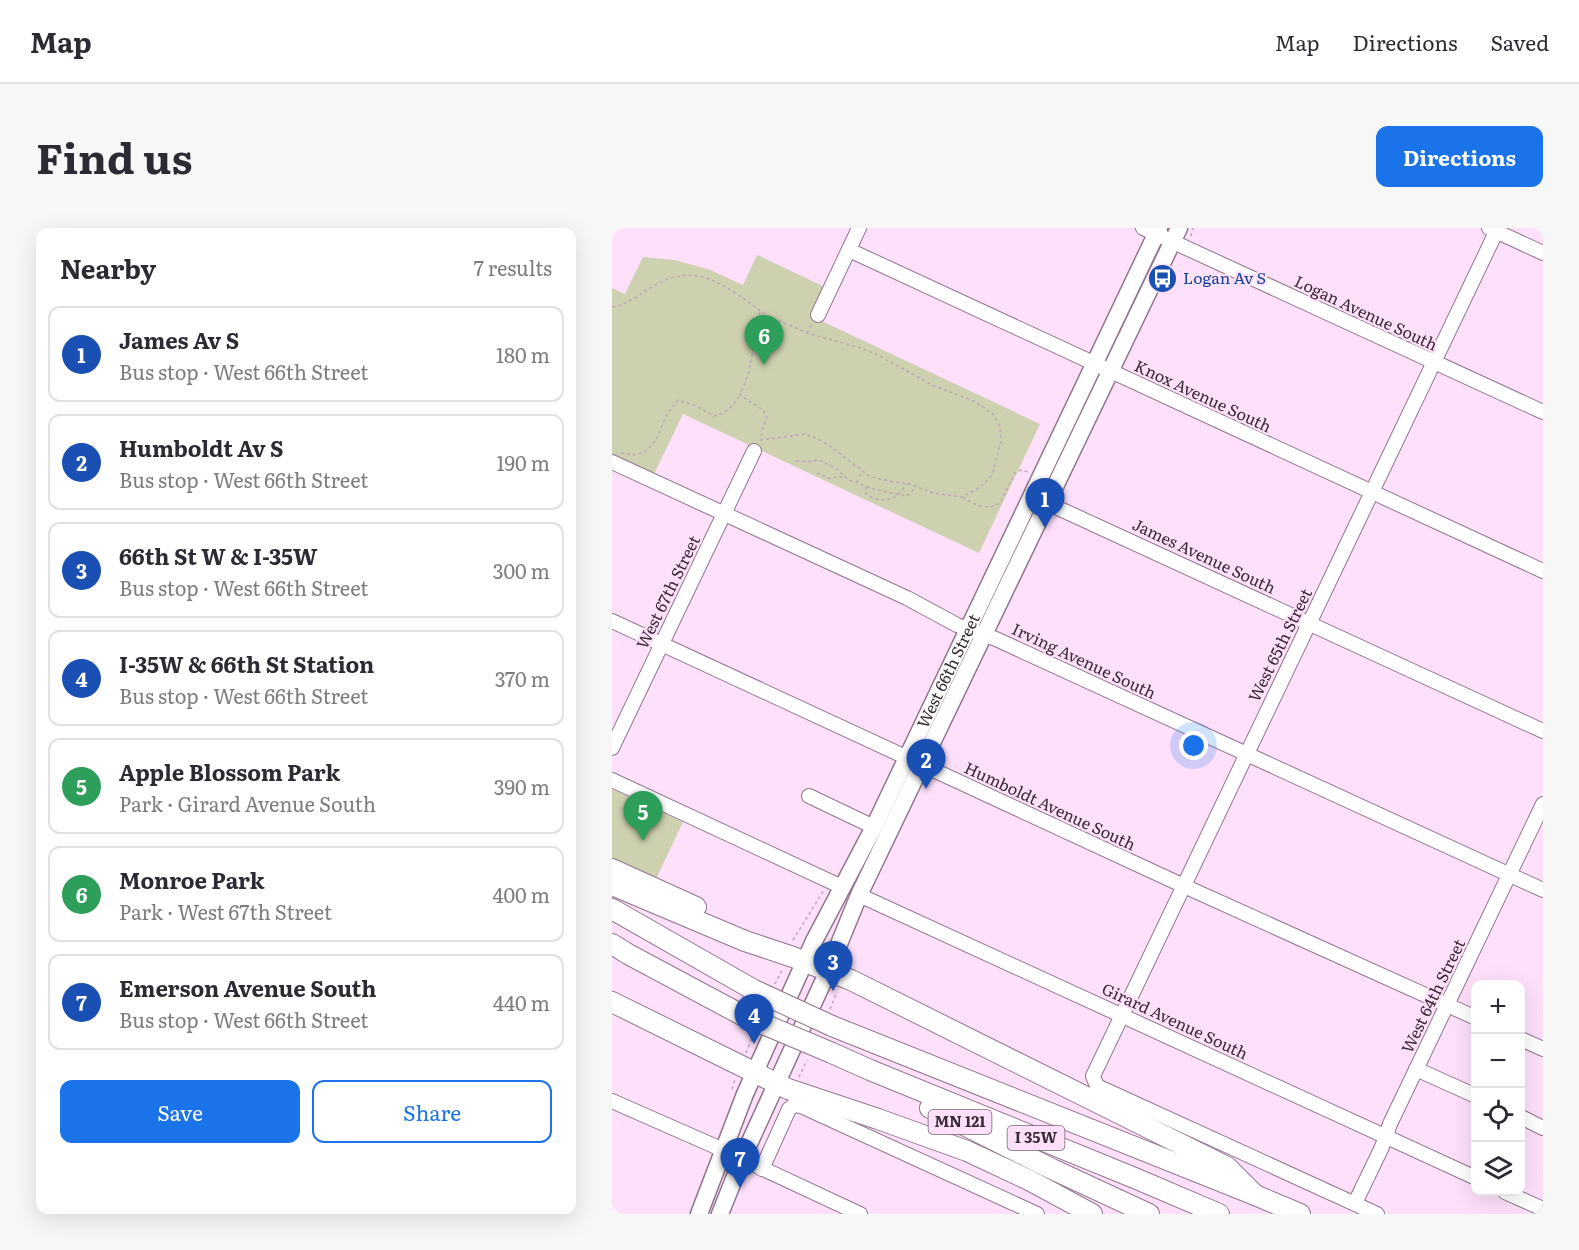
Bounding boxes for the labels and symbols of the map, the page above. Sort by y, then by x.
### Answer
bus stop icon: Logan Av S [1146,262,1178,294]
place label: Logan Av S [1183,265,1266,289]
street label: Logan Avenue South [1291,268,1442,356]
pin: 6 [744,316,784,365]
street label: Knox Avenue South [1131,353,1276,438]
pin: 1 [1026,478,1064,528]
street label: James Avenue South [1129,511,1280,599]
street label: West 67th Street [629,530,705,652]
street label: West 65th Street [1241,583,1317,705]
street label: West 66th Street [910,609,985,732]
street label: Irving Avenue South [1008,616,1161,704]
your location [1179,731,1208,760]
pin: 2 [906,740,946,789]
street label: Humboldt Avenue South [961,755,1140,856]
pin: 5 [624,792,663,841]
street label: West 64th Street [1394,934,1470,1057]
pin: 3 [814,942,852,991]
street label: Girard Avenue South [1098,976,1253,1065]
pin: 4 [734,994,774,1044]
road number: MN 121 [928,1110,992,1134]
road number: I 35W [1008,1126,1064,1150]
pin: 7 [720,1138,760,1188]

